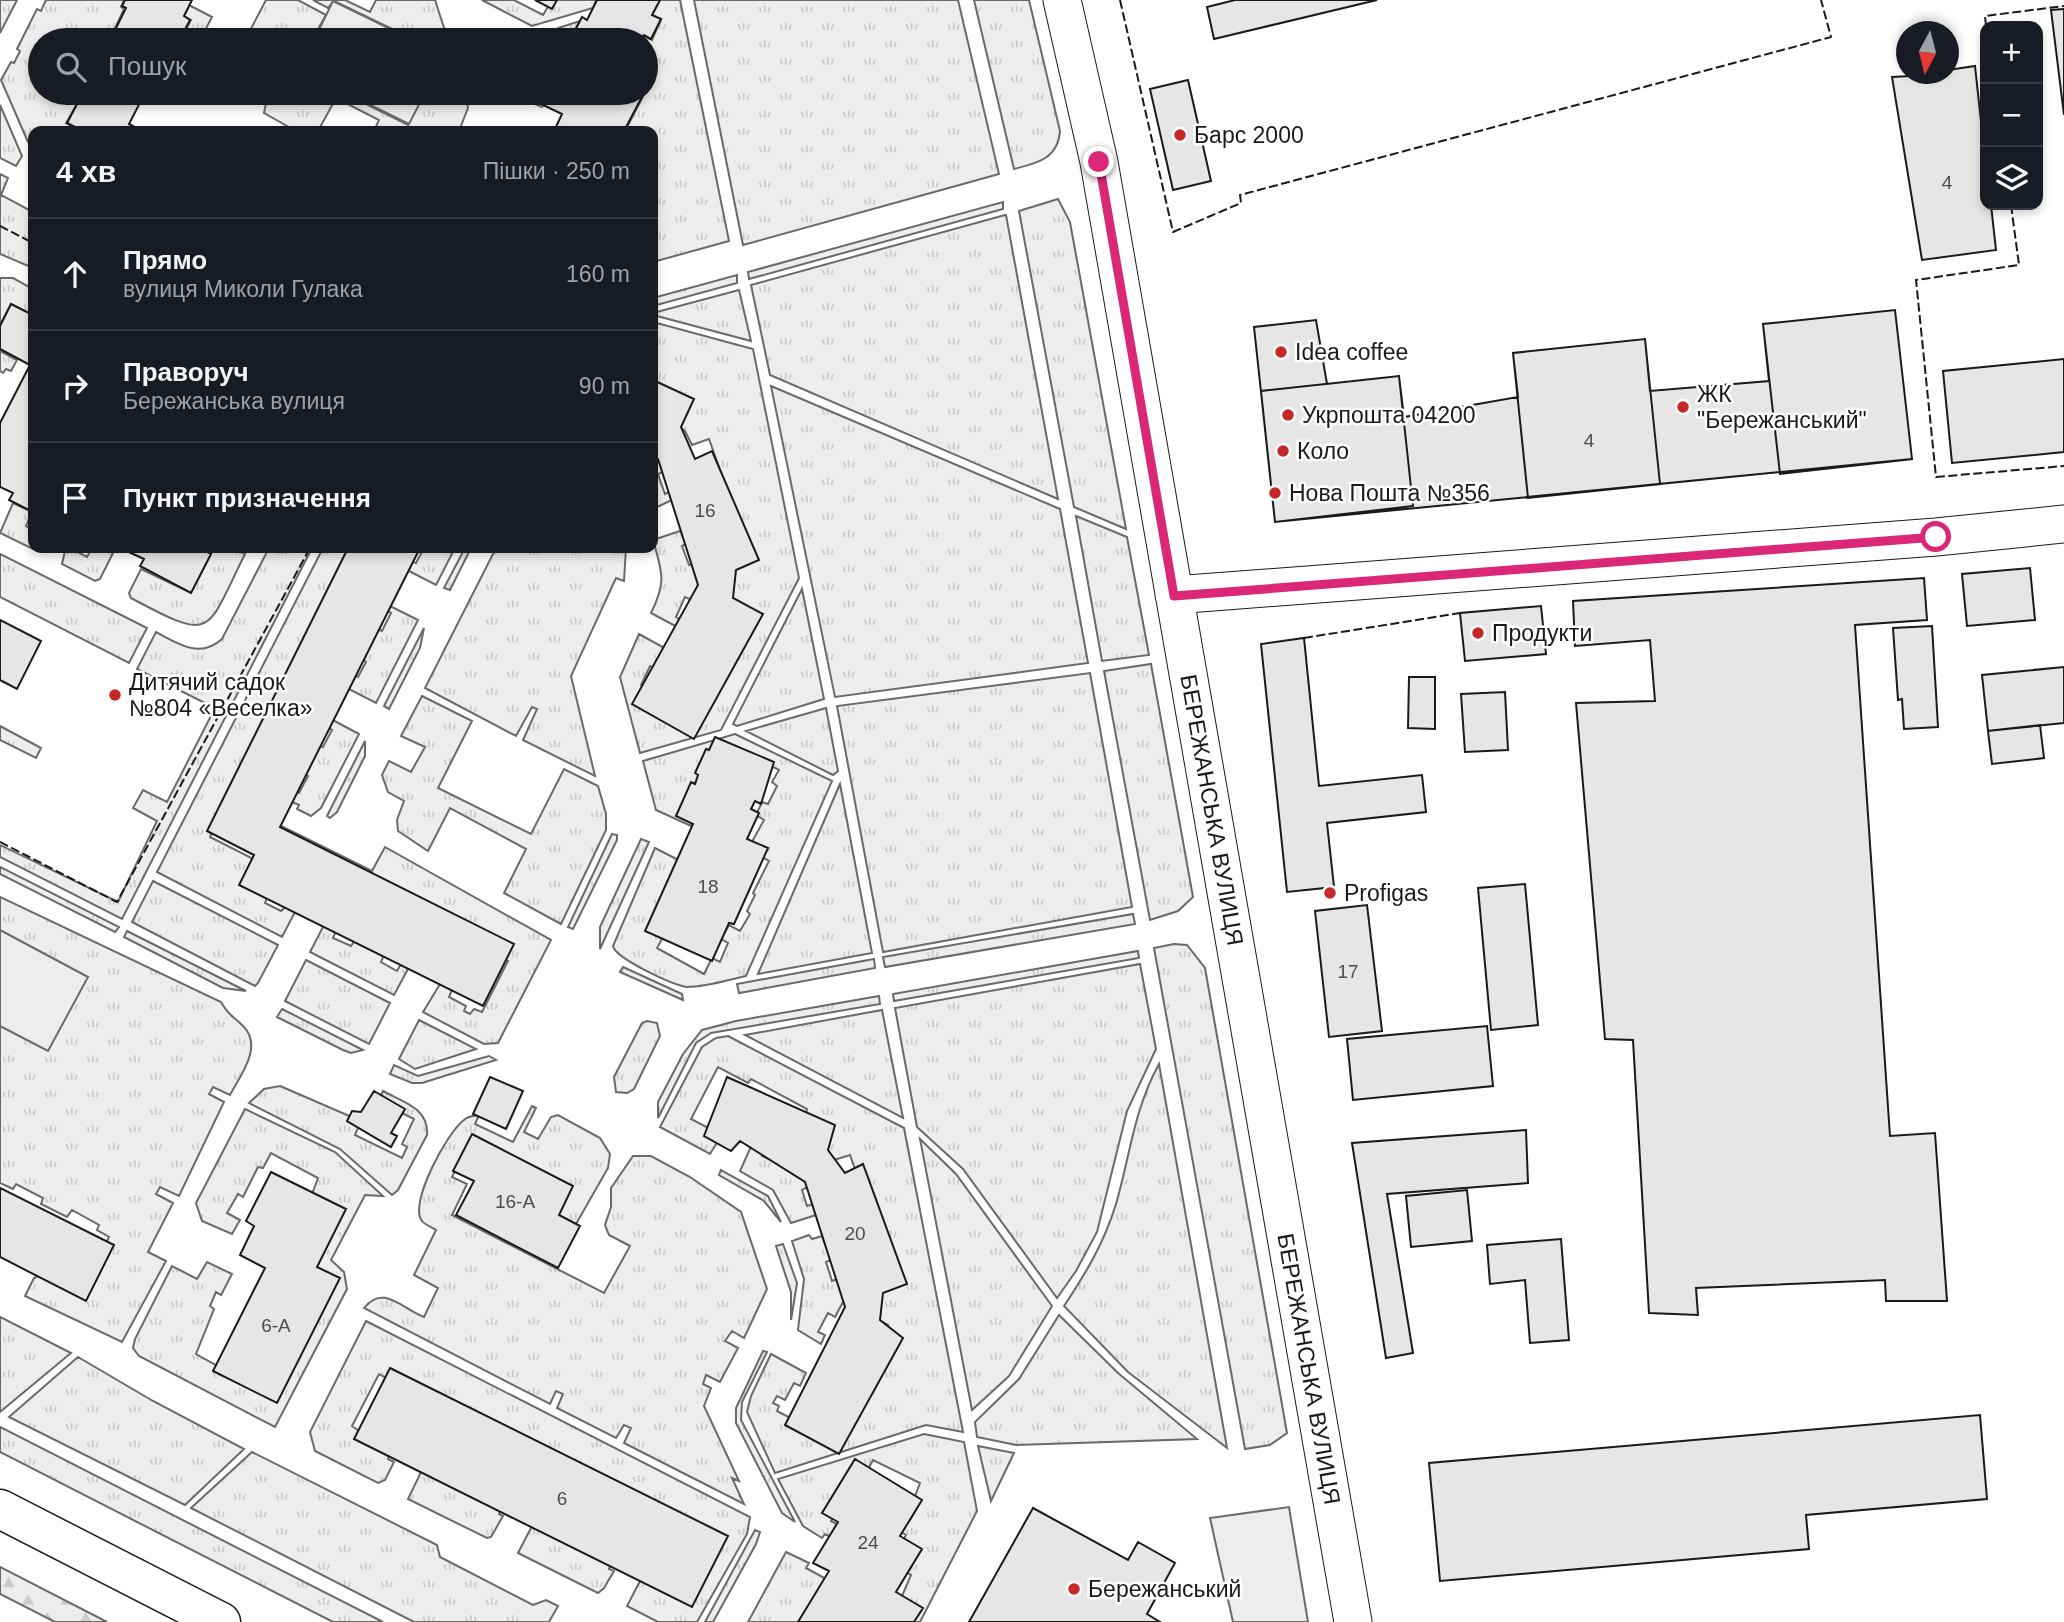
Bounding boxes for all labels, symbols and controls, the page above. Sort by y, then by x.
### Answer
north arrow [1896,21,1959,84]
map controls [1980,21,2043,210]
button: + [1980,21,2043,84]
search box [28,28,658,105]
icon: search [52,48,90,86]
text: Пошук [108,51,186,81]
button: − [1980,84,2043,147]
place label: Барс 2000 [1194,122,1304,148]
marker: Барс 2000 [1172,127,1188,143]
route end [1083,146,1114,177]
button: layers [1980,147,2043,210]
text: 4 хв [56,155,116,188]
text: Пішки · 250 m [483,158,630,184]
house number: 4 [1942,172,1953,193]
text: Прямо [123,245,207,275]
icon: ahead [56,255,94,293]
text: 160 m [566,261,630,287]
text: вулиця Миколи Гулака [123,276,363,302]
place label: Idea coffee [1295,339,1408,365]
marker: Idea coffee [1273,344,1289,360]
text: Праворуч [123,357,249,387]
icon: right [56,367,94,405]
text: 90 m [579,373,630,399]
place label: ЖК "Бережанський" [1697,381,1867,433]
text: Бережанська вулиця [123,388,345,414]
marker: ЖК "Бережанський" [1675,399,1691,415]
place label: Укрпошта 04200 [1302,402,1476,428]
marker: Укрпошта 04200 [1280,407,1296,423]
house number: 4 [1584,430,1595,451]
place label: Коло [1297,438,1349,464]
marker: Коло [1275,443,1291,459]
icon: arrive [56,479,94,517]
place label: Нова Пошта №356 [1289,480,1490,506]
text: Пункт призначення [123,483,371,513]
marker: Нова Пошта №356 [1267,485,1283,501]
house number: 16 [694,500,716,521]
route start [1920,521,1951,552]
place label: Продукти [1492,620,1592,646]
marker: Продукти [1470,625,1486,641]
place label: Дитячий садок №804 «Веселка» [129,669,312,721]
street label: БЕРЕЖАНСЬКА ВУЛИЦЯ [1175,672,1249,948]
marker: Дитячий садок №804 «Веселка» [107,687,123,703]
house number: 18 [697,876,719,897]
place label: Profigas [1344,880,1428,906]
marker: Profigas [1322,885,1338,901]
house number: 17 [1337,961,1359,982]
house number: 16-А [495,1191,535,1212]
house number: 20 [844,1223,866,1244]
street label: БЕРЕЖАНСЬКА ВУЛИЦЯ [1272,1231,1346,1507]
house number: 6-А [261,1315,291,1336]
house number: 6 [557,1488,567,1509]
house number: 24 [857,1532,879,1553]
place label: Бережанський [1088,1576,1241,1602]
marker: Бережанський [1066,1581,1082,1597]

